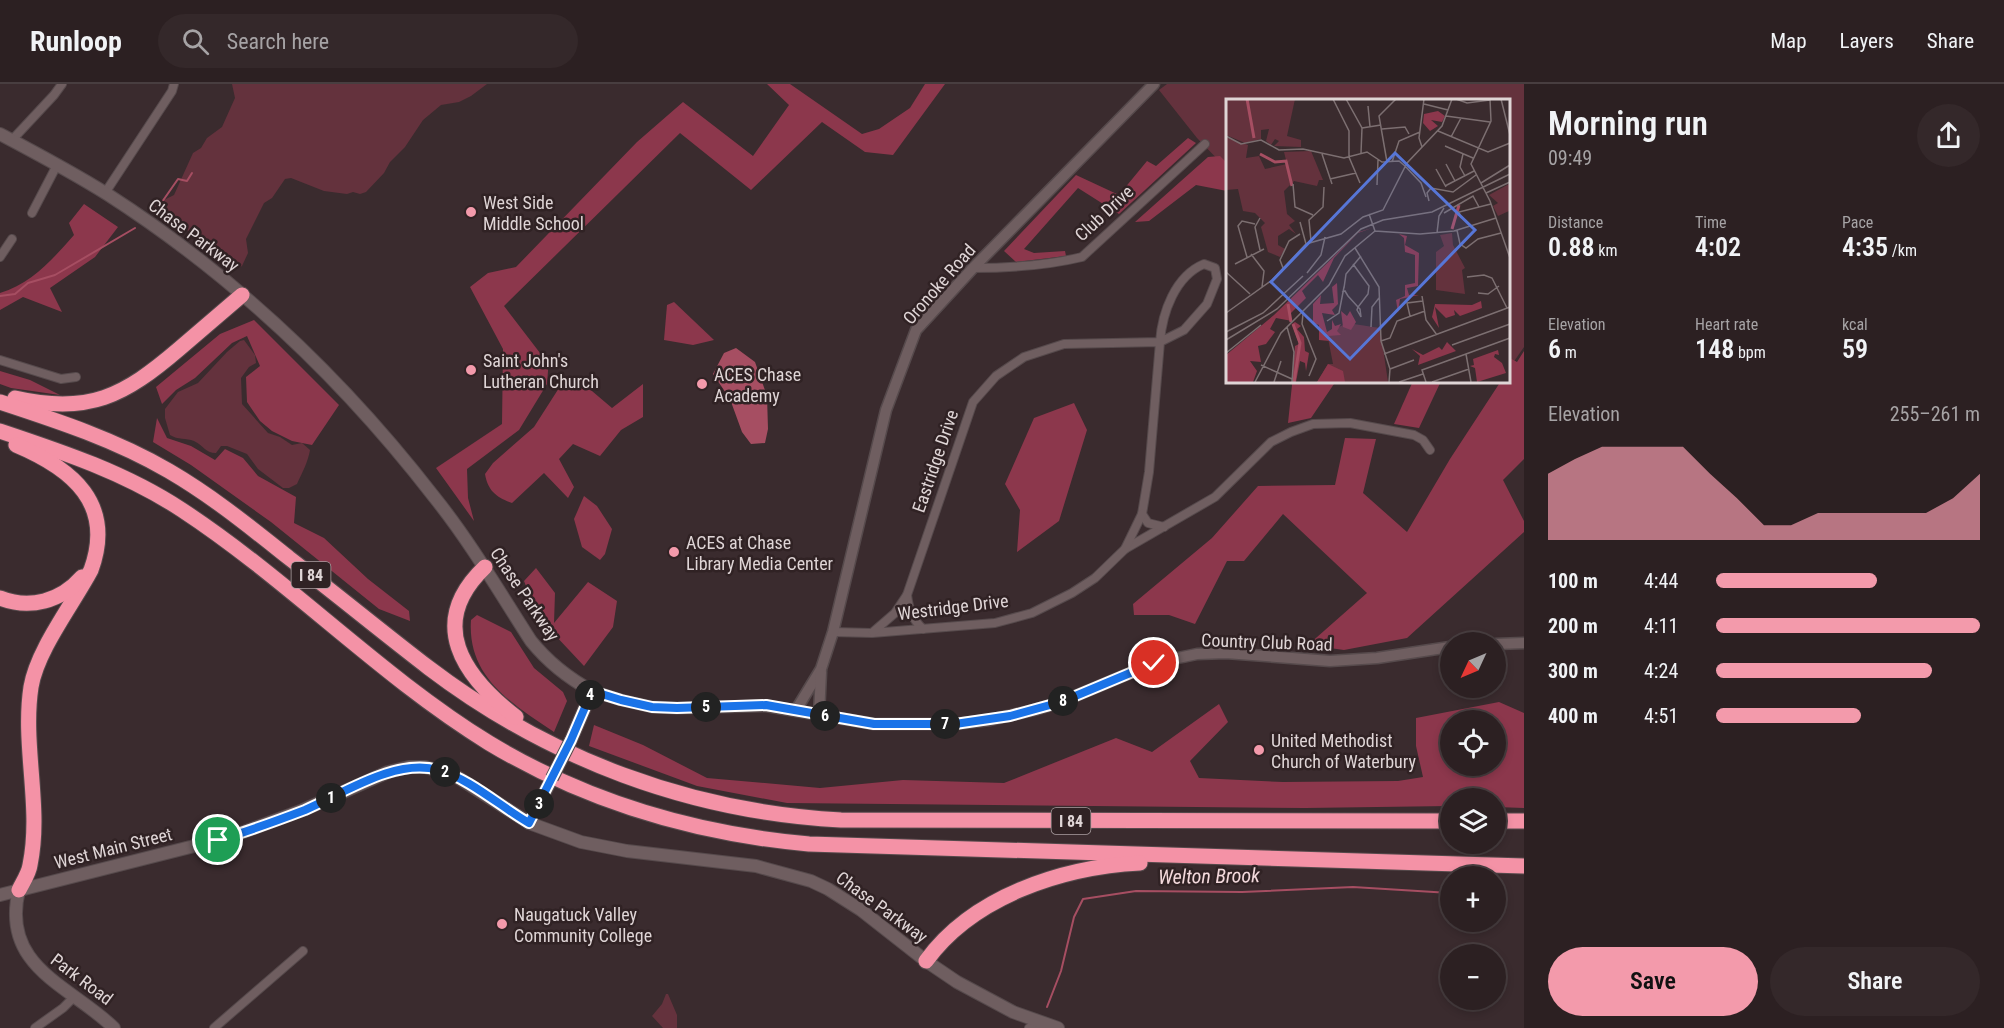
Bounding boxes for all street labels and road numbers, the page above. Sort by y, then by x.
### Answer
street label: Club Drive [1071,181,1137,245]
street label: Chase Parkway [145,194,244,276]
street label: Oronoke Road [898,240,980,328]
street label: Eastridge Drive [908,407,962,515]
street label: Chase Parkway [486,543,564,645]
road number: I 84 [292,562,330,588]
street label: Westridge Drive [896,590,1010,624]
street label: Country Club Road [1201,629,1333,655]
road number: I 84 [1052,808,1090,834]
street label: West Main Street [52,823,174,873]
street label: Chase Parkway [832,867,932,948]
street label: Park Road [47,949,117,1009]

